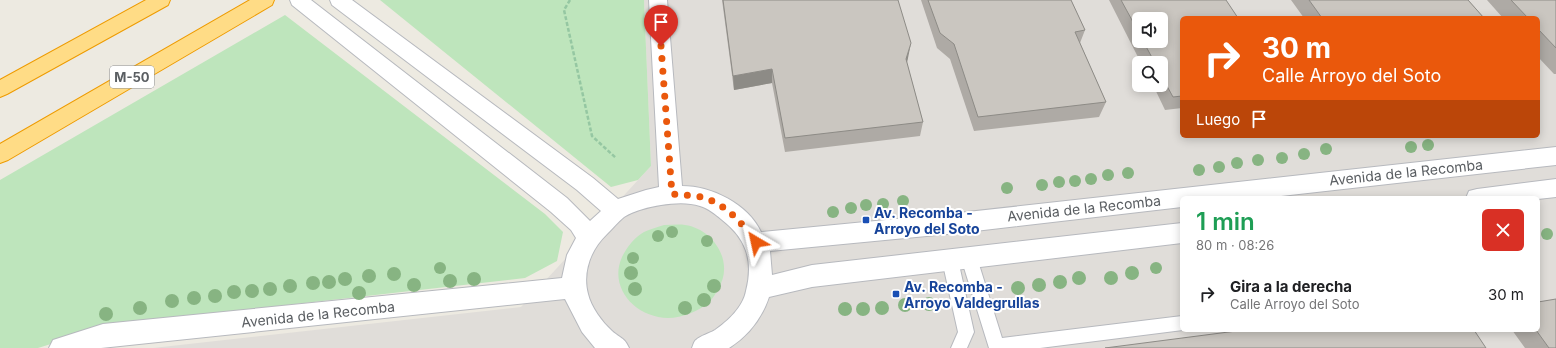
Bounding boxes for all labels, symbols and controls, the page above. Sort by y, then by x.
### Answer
pin [644,5,678,46]
icon: arrive [650,11,672,33]
map controls [1132,12,1168,92]
button: sound [1132,12,1168,48]
text: 30 m [1262,31,1331,65]
icon: right [1196,32,1248,84]
button: search [1132,56,1168,92]
text: Calle Arroyo del Soto [1262,65,1441,86]
road number: M-50 [110,66,154,88]
icon: arrive [1248,108,1270,130]
text: Luego [1196,110,1240,129]
street label: Avenida de la Recomba [1328,155,1484,189]
street label: Avenida de la Recomba [1006,191,1162,225]
place label: Av. Recomba - Arroyo del Soto [874,204,980,237]
text: 1 min [1196,207,1255,236]
button: close [1482,209,1524,251]
marker: Av. Recomba - Arroyo del Soto [861,215,871,225]
position arrow [735,221,777,263]
text: 80 m · 08:26 [1196,237,1274,253]
text: Gira a la derecha [1230,277,1352,296]
place label: Av. Recomba - Arroyo Valdegrullas [904,278,1040,311]
icon: right [1196,283,1218,305]
text: 30 m [1488,285,1524,304]
marker: Av. Recomba - Arroyo Valdegrullas [891,289,901,299]
text: Calle Arroyo del Soto [1230,296,1360,312]
street label: Avenida de la Recomba [240,297,396,331]

